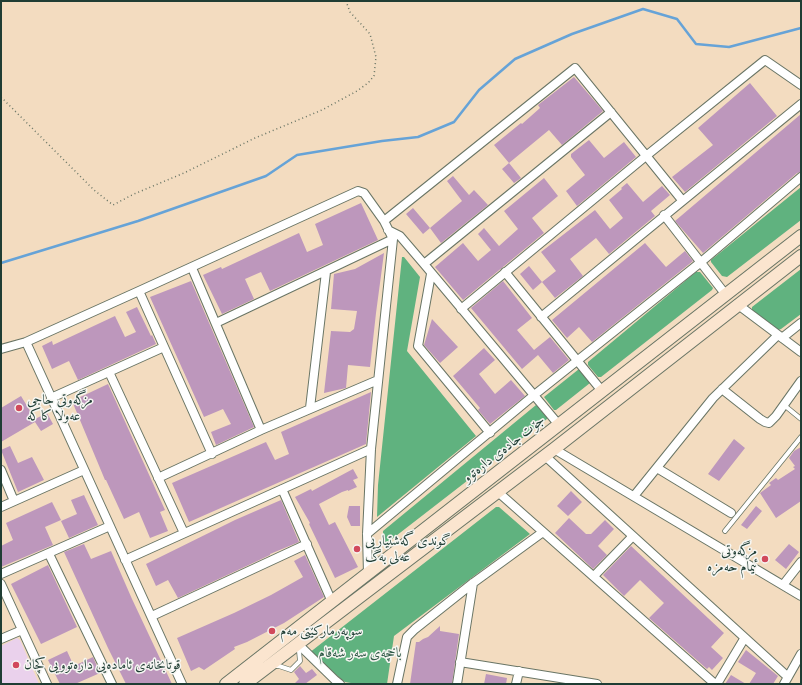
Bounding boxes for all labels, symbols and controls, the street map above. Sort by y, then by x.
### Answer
place label: مزگەوتی حاجی عەولا کاکە [27,392,93,424]
marker: مزگەوتی حاجی عەولا کاکە [14,403,24,413]
street label: جۆت جادەی دارەتوو [460,412,548,486]
place label: گوندی گەشتیاریی عەلی بەگ [365,533,451,566]
place label: مزگەوتی ئیمام حەمزە [707,543,757,576]
marker: گوندی گەشتیاریی عەلی بەگ [352,544,362,554]
marker: مزگەوتی ئیمام حەمزە [760,554,770,564]
place label: سوپەرمارکێتی مەم [280,623,362,639]
marker: سوپەرمارکێتی مەم [267,626,277,636]
park label: باخچەی سەر شەقام [318,645,402,661]
place label: قوتابخانەی ئامادەیی دارەتوویی کچان [24,657,181,673]
marker: قوتابخانەی ئامادەیی دارەتوویی کچان [11,660,21,670]

